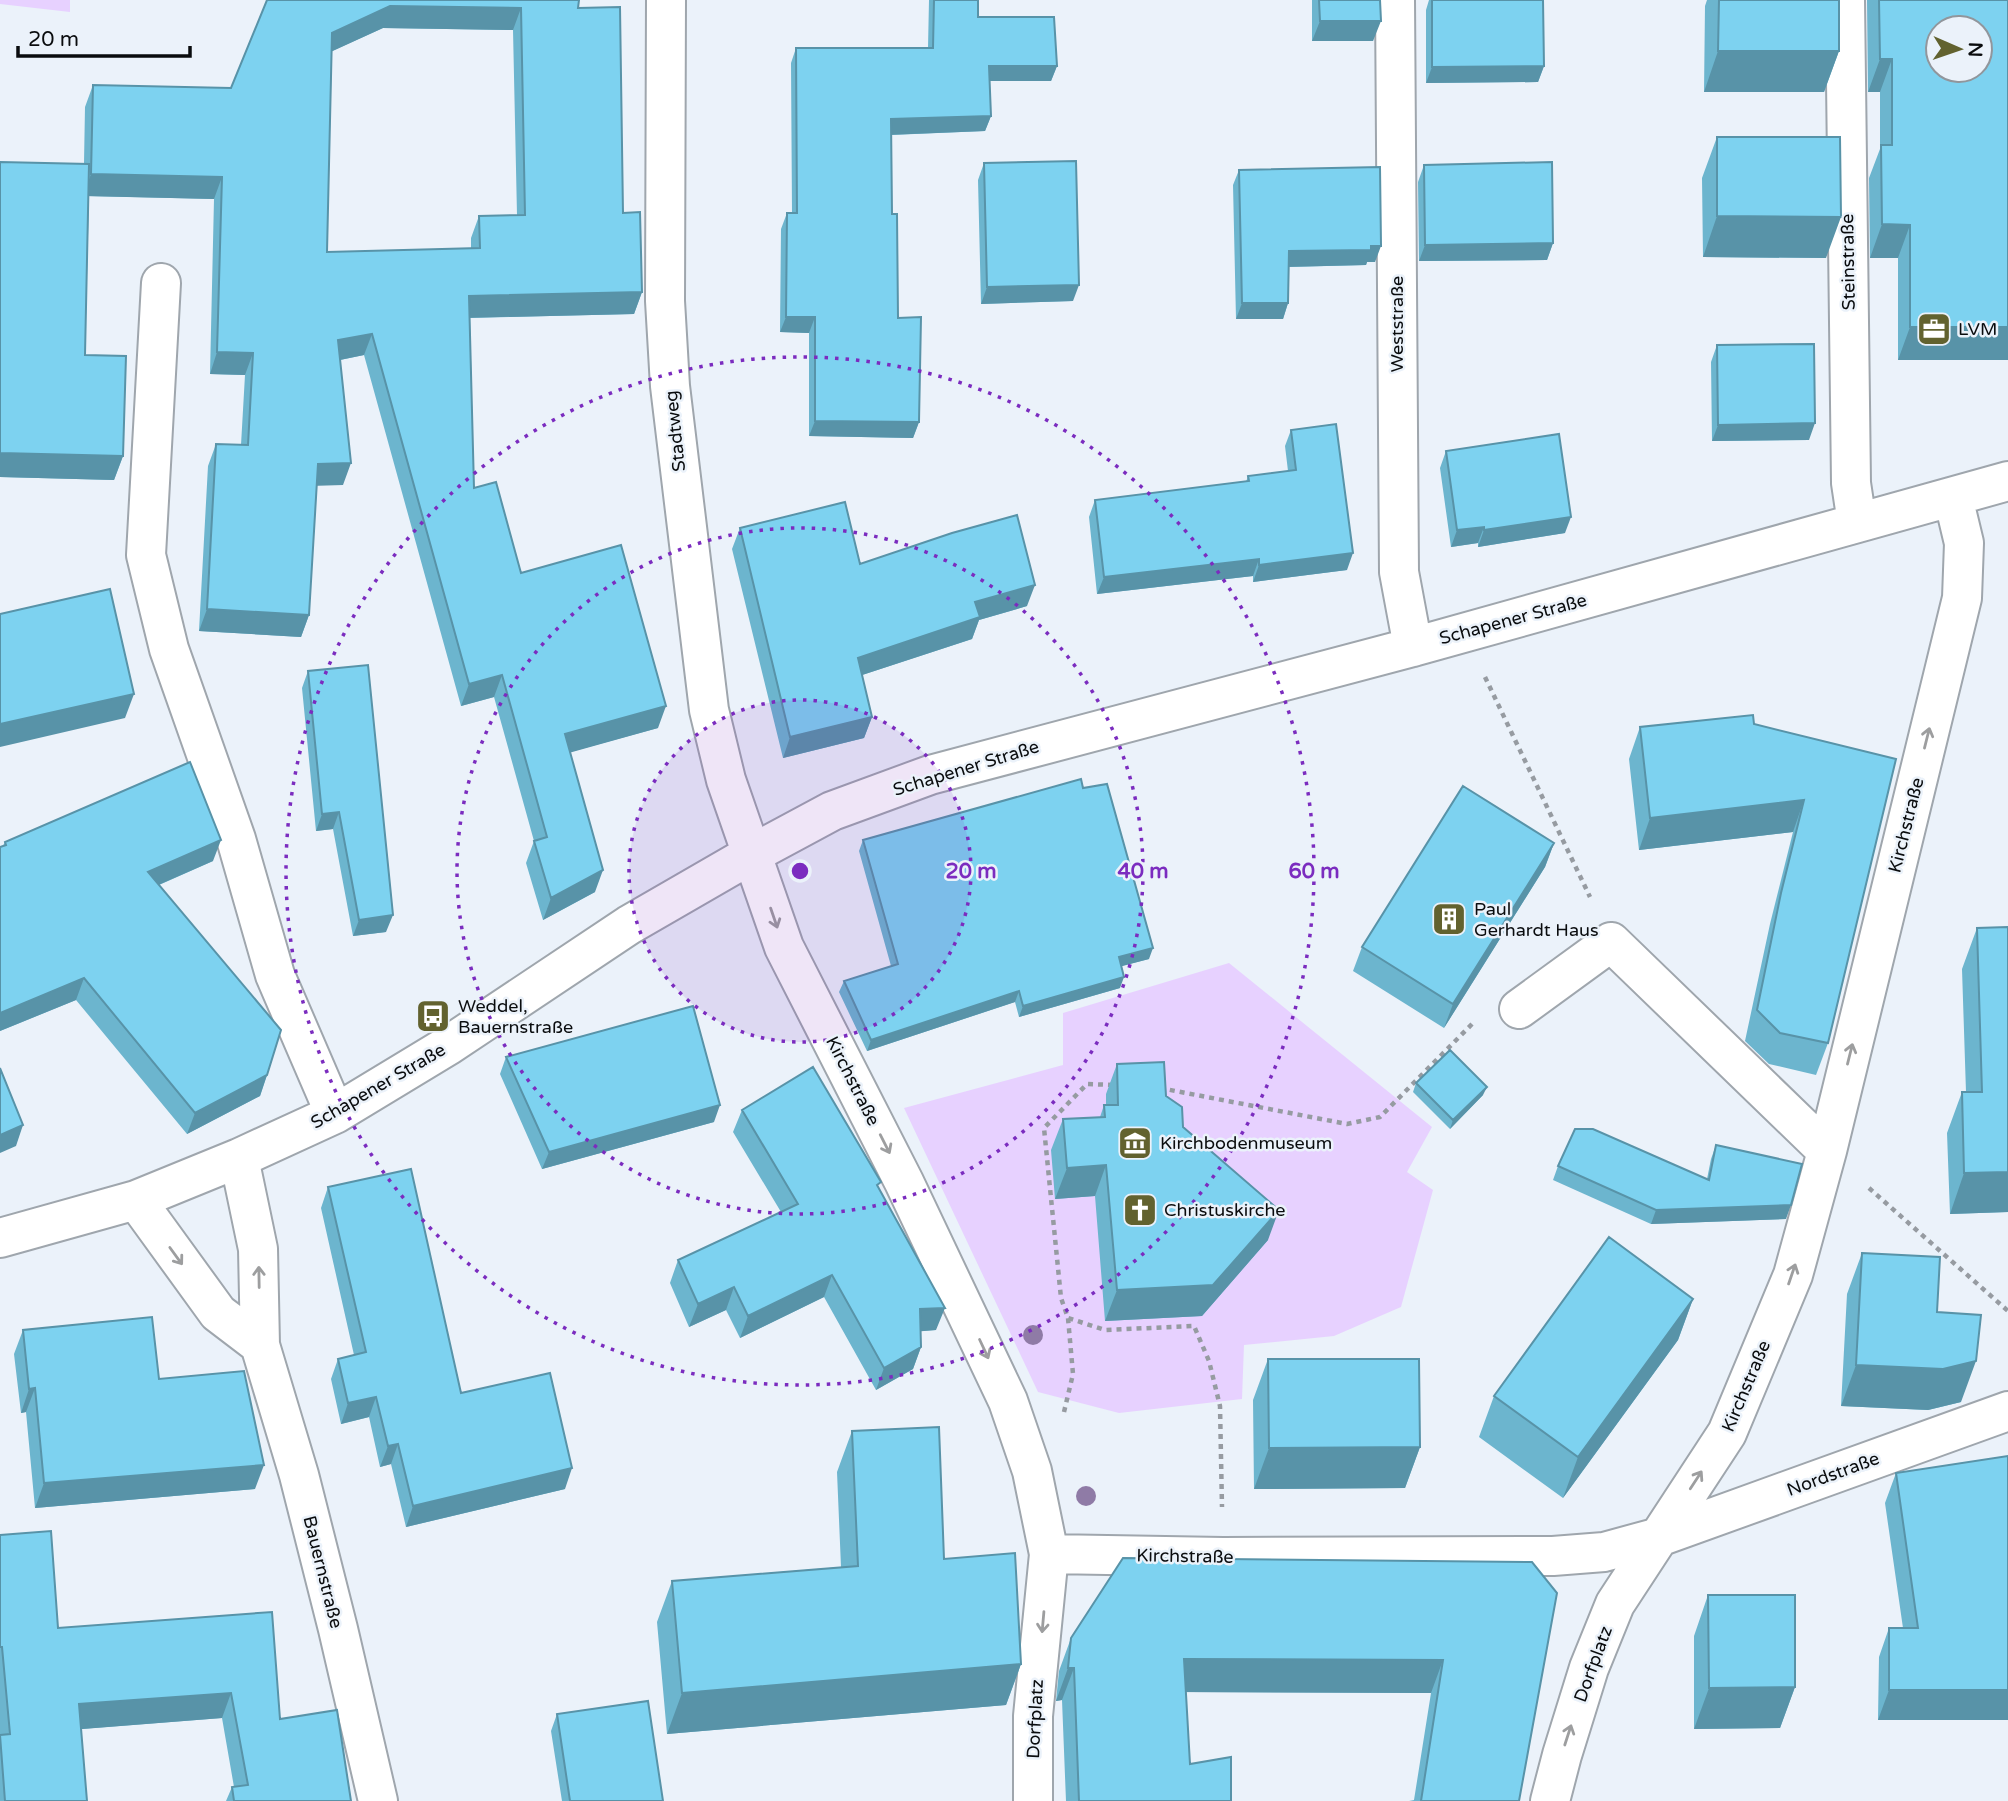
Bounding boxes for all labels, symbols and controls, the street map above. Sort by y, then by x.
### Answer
scale bar [18,14,189,58]
north arrow [1924,14,1994,84]
text: 20 m [28,27,79,52]
text: N [1964,42,1986,58]
street label: Steinstraße [1836,213,1860,311]
street label: Weststraße [1386,276,1408,372]
office icon: LVM [1915,310,1953,348]
place label: LVM [1958,318,1997,340]
street label: Stadtweg [660,389,690,473]
street label: Schapener Straße [1437,589,1589,649]
one-way arrow [1921,727,1934,750]
street label: Schapener Straße [890,735,1042,801]
street label: Kirchstraße [1884,775,1928,875]
centre of rings [788,859,812,883]
text: 20 m [945,859,997,884]
text: 40 m [1117,859,1169,884]
text: 60 m [1288,859,1340,884]
place label: Paul Gerhardt Haus [1474,898,1599,941]
building icon: Paul Gerhardt Haus [1430,900,1468,938]
one-way arrow [769,907,781,929]
place label: Weddel, Bauernstraße [458,995,573,1038]
bus stop icon: Weddel, Bauernstraße [414,997,452,1035]
street label: Kirchstraße [821,1033,885,1129]
street label: Schapener Straße [307,1039,449,1133]
one-way arrow [1844,1044,1857,1066]
museum icon: Kirchbodenmuseum [1116,1124,1154,1162]
place label: Kirchbodenmuseum [1160,1132,1332,1154]
one-way arrow [879,1133,892,1154]
church icon: Christuskirche [1121,1191,1159,1229]
place label: Christuskirche [1164,1199,1286,1221]
one-way arrow [168,1246,183,1265]
one-way arrow [1787,1264,1799,1286]
one-way arrow [252,1266,265,1289]
street label: Kirchstraße [1717,1337,1775,1435]
one-way arrow [977,1338,991,1359]
street label: Nordstraße [1784,1447,1882,1501]
one-way arrow [1690,1470,1704,1490]
street label: Bauernstraße [298,1513,348,1631]
street label: Kirchstraße [1136,1544,1234,1568]
one-way arrow [1036,1610,1049,1633]
street label: Dorfplatz [1569,1623,1617,1705]
street label: Dorfplatz [1022,1679,1048,1759]
one-way arrow [1562,1724,1575,1746]

